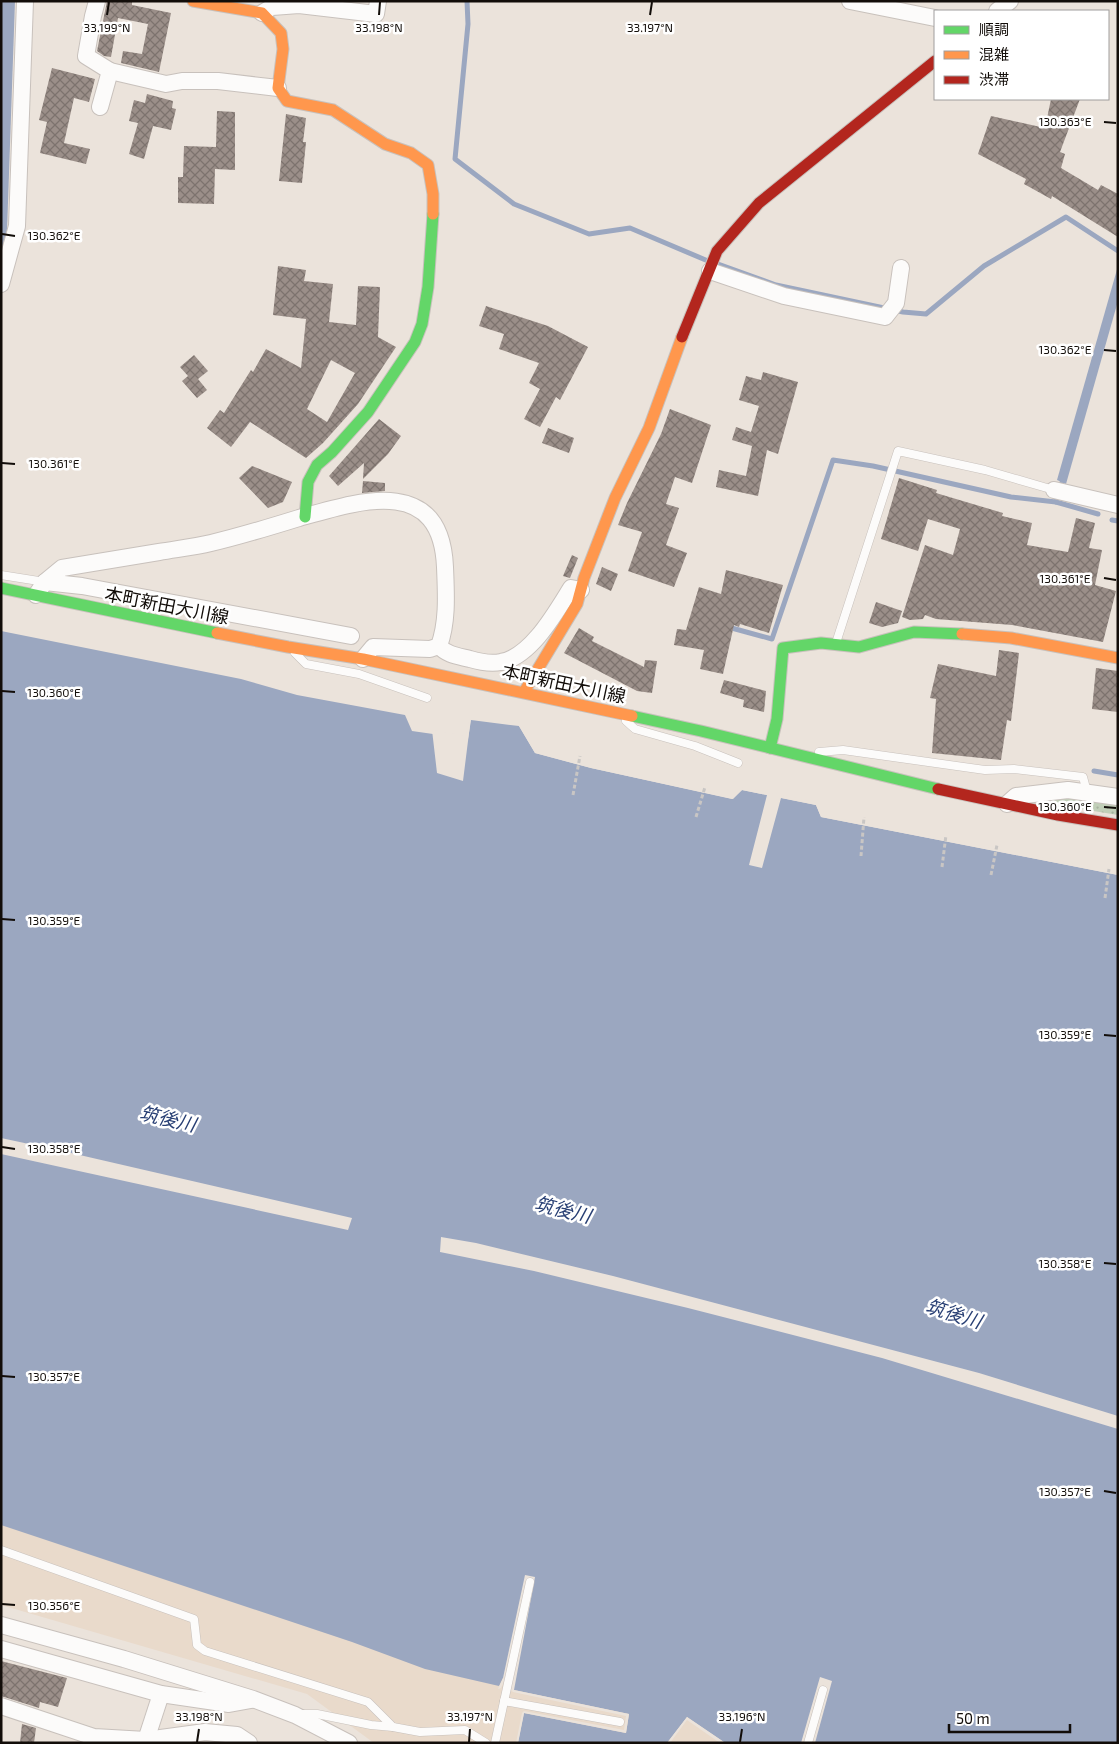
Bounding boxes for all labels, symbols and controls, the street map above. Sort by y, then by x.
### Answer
legend [934,10,1109,100]
text: 33.199°N [84,20,130,34]
text: 33.198°N [355,20,403,34]
text: 33.197°N [627,20,673,34]
text: 順調 [979,20,1009,38]
text: 混雑 [979,45,1009,63]
text: 渋滞 [979,70,1009,88]
text: 130.363°E [1039,114,1092,128]
text: 130.362°E [28,228,81,242]
text: 130.362°E [1039,342,1092,356]
text: 130.361°E [29,456,80,470]
text: 130.361°E [1040,571,1091,585]
street label: 本町新田大川線 [103,582,231,628]
street label: 本町新田大川線 [500,659,628,707]
text: 130.360°E [27,685,81,699]
text: 130.360°E [1038,799,1092,813]
text: 130.359°E [28,913,81,927]
text: 130.359°E [1039,1027,1092,1041]
water label: 筑後川 [138,1100,200,1136]
text: 130.358°E [28,1141,81,1155]
water label: 筑後川 [533,1191,595,1228]
text: 130.358°E [1039,1256,1092,1270]
water label: 筑後川 [923,1294,987,1333]
text: 130.357°E [28,1369,80,1383]
text: 130.357°E [1039,1484,1091,1498]
text: 130.356°E [28,1598,81,1612]
scale bar [949,1702,1070,1734]
text: 33.198°N [175,1709,223,1723]
text: 33.197°N [447,1709,493,1723]
text: 33.196°N [719,1709,765,1723]
text: 50 m [956,1709,990,1727]

